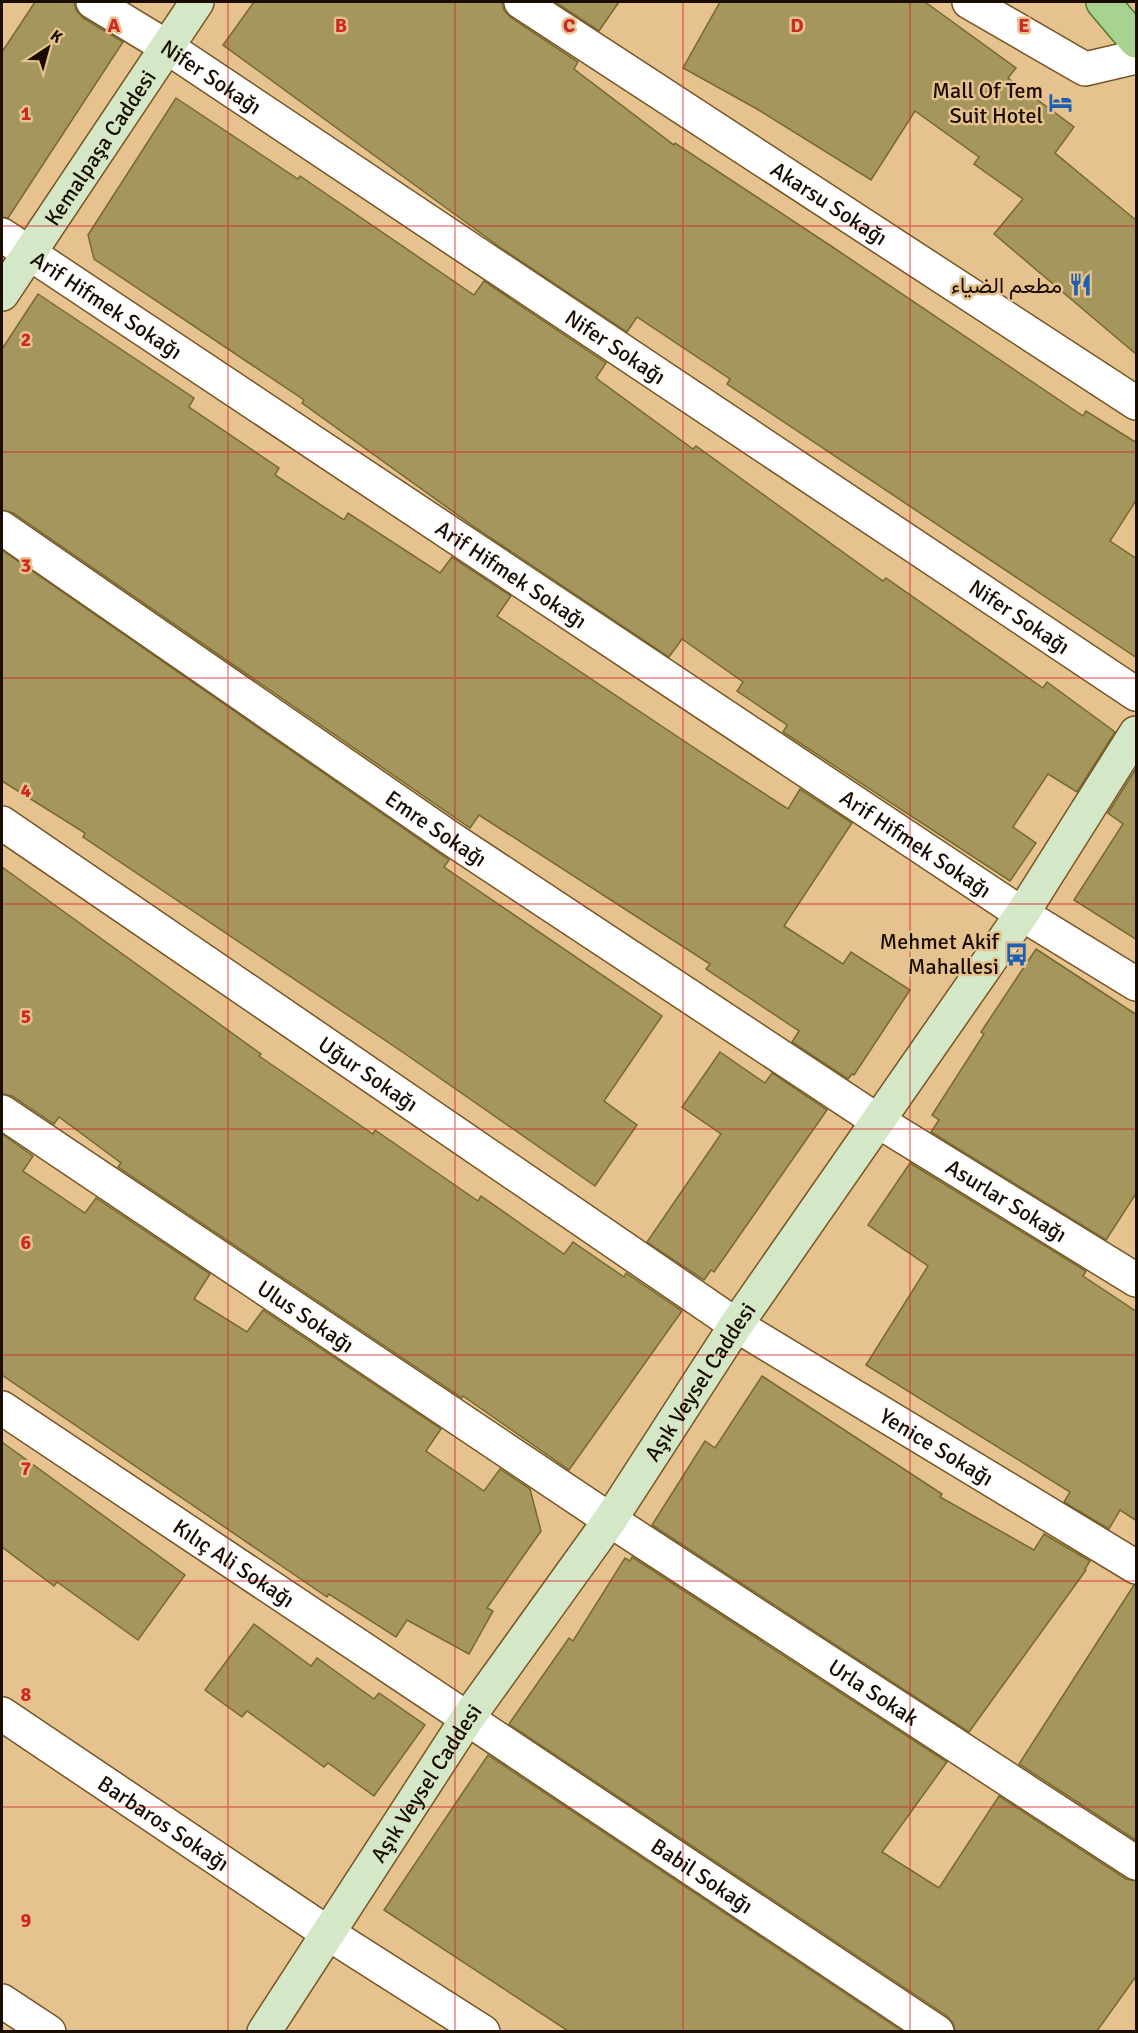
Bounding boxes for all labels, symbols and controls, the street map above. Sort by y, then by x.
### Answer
text: A [108,13,121,38]
text: B [335,13,347,38]
text: C [563,13,575,38]
text: D [790,13,804,38]
text: E [1018,13,1030,38]
north arrow [18,18,78,78]
text: K [46,26,66,48]
street label: Nifer Sokağı [156,34,267,120]
street label: Kemalpaşa Caddesi [39,65,162,231]
place label: Mall Of Tem Suit Hotel [932,77,1043,129]
hotel icon: Mall Of Tem Suit Hotel [1048,90,1074,116]
text: 1 [21,101,32,126]
street label: Akarsu Sokağı [766,156,892,251]
street label: Arif Hifmek Sokağı [26,245,187,365]
place label: مطعم الضياء [951,272,1062,300]
restaurant icon: مطعم الضياء [1067,272,1093,298]
street label: Nifer Sokağı [560,304,671,390]
text: 2 [21,327,31,352]
street label: Arif Hifmek Sokağı [430,515,592,635]
text: 3 [21,553,31,578]
street label: Nifer Sokağı [964,574,1075,660]
text: 4 [21,778,32,803]
street label: Emre Sokağı [380,784,492,873]
street label: Arif Hifmek Sokağı [835,784,996,904]
place label: Mehmet Akif Mahallesi [880,928,1001,980]
bus stop icon: Mehmet Akif Mahallesi [1004,941,1030,967]
text: 5 [21,1004,31,1029]
street label: Uğur Sokağı [313,1031,423,1118]
street label: Asurlar Sokağı [941,1153,1072,1248]
text: 6 [21,1230,32,1255]
street label: Ulus Sokağı [252,1274,359,1358]
street label: Aşık Veysel Caddesi [639,1297,762,1466]
street label: Yenice Sokağı [875,1402,998,1492]
text: 7 [21,1456,32,1481]
street label: Kılıç Ali Sokağı [168,1513,300,1614]
street label: Urla Sokak [823,1653,924,1732]
text: 8 [21,1682,32,1707]
street label: Aşık Veysel Caddesi [365,1699,488,1868]
street label: Barbaros Sokağı [93,1770,234,1877]
street label: Babil Sokağı [646,1832,758,1919]
text: 9 [21,1908,32,1933]

